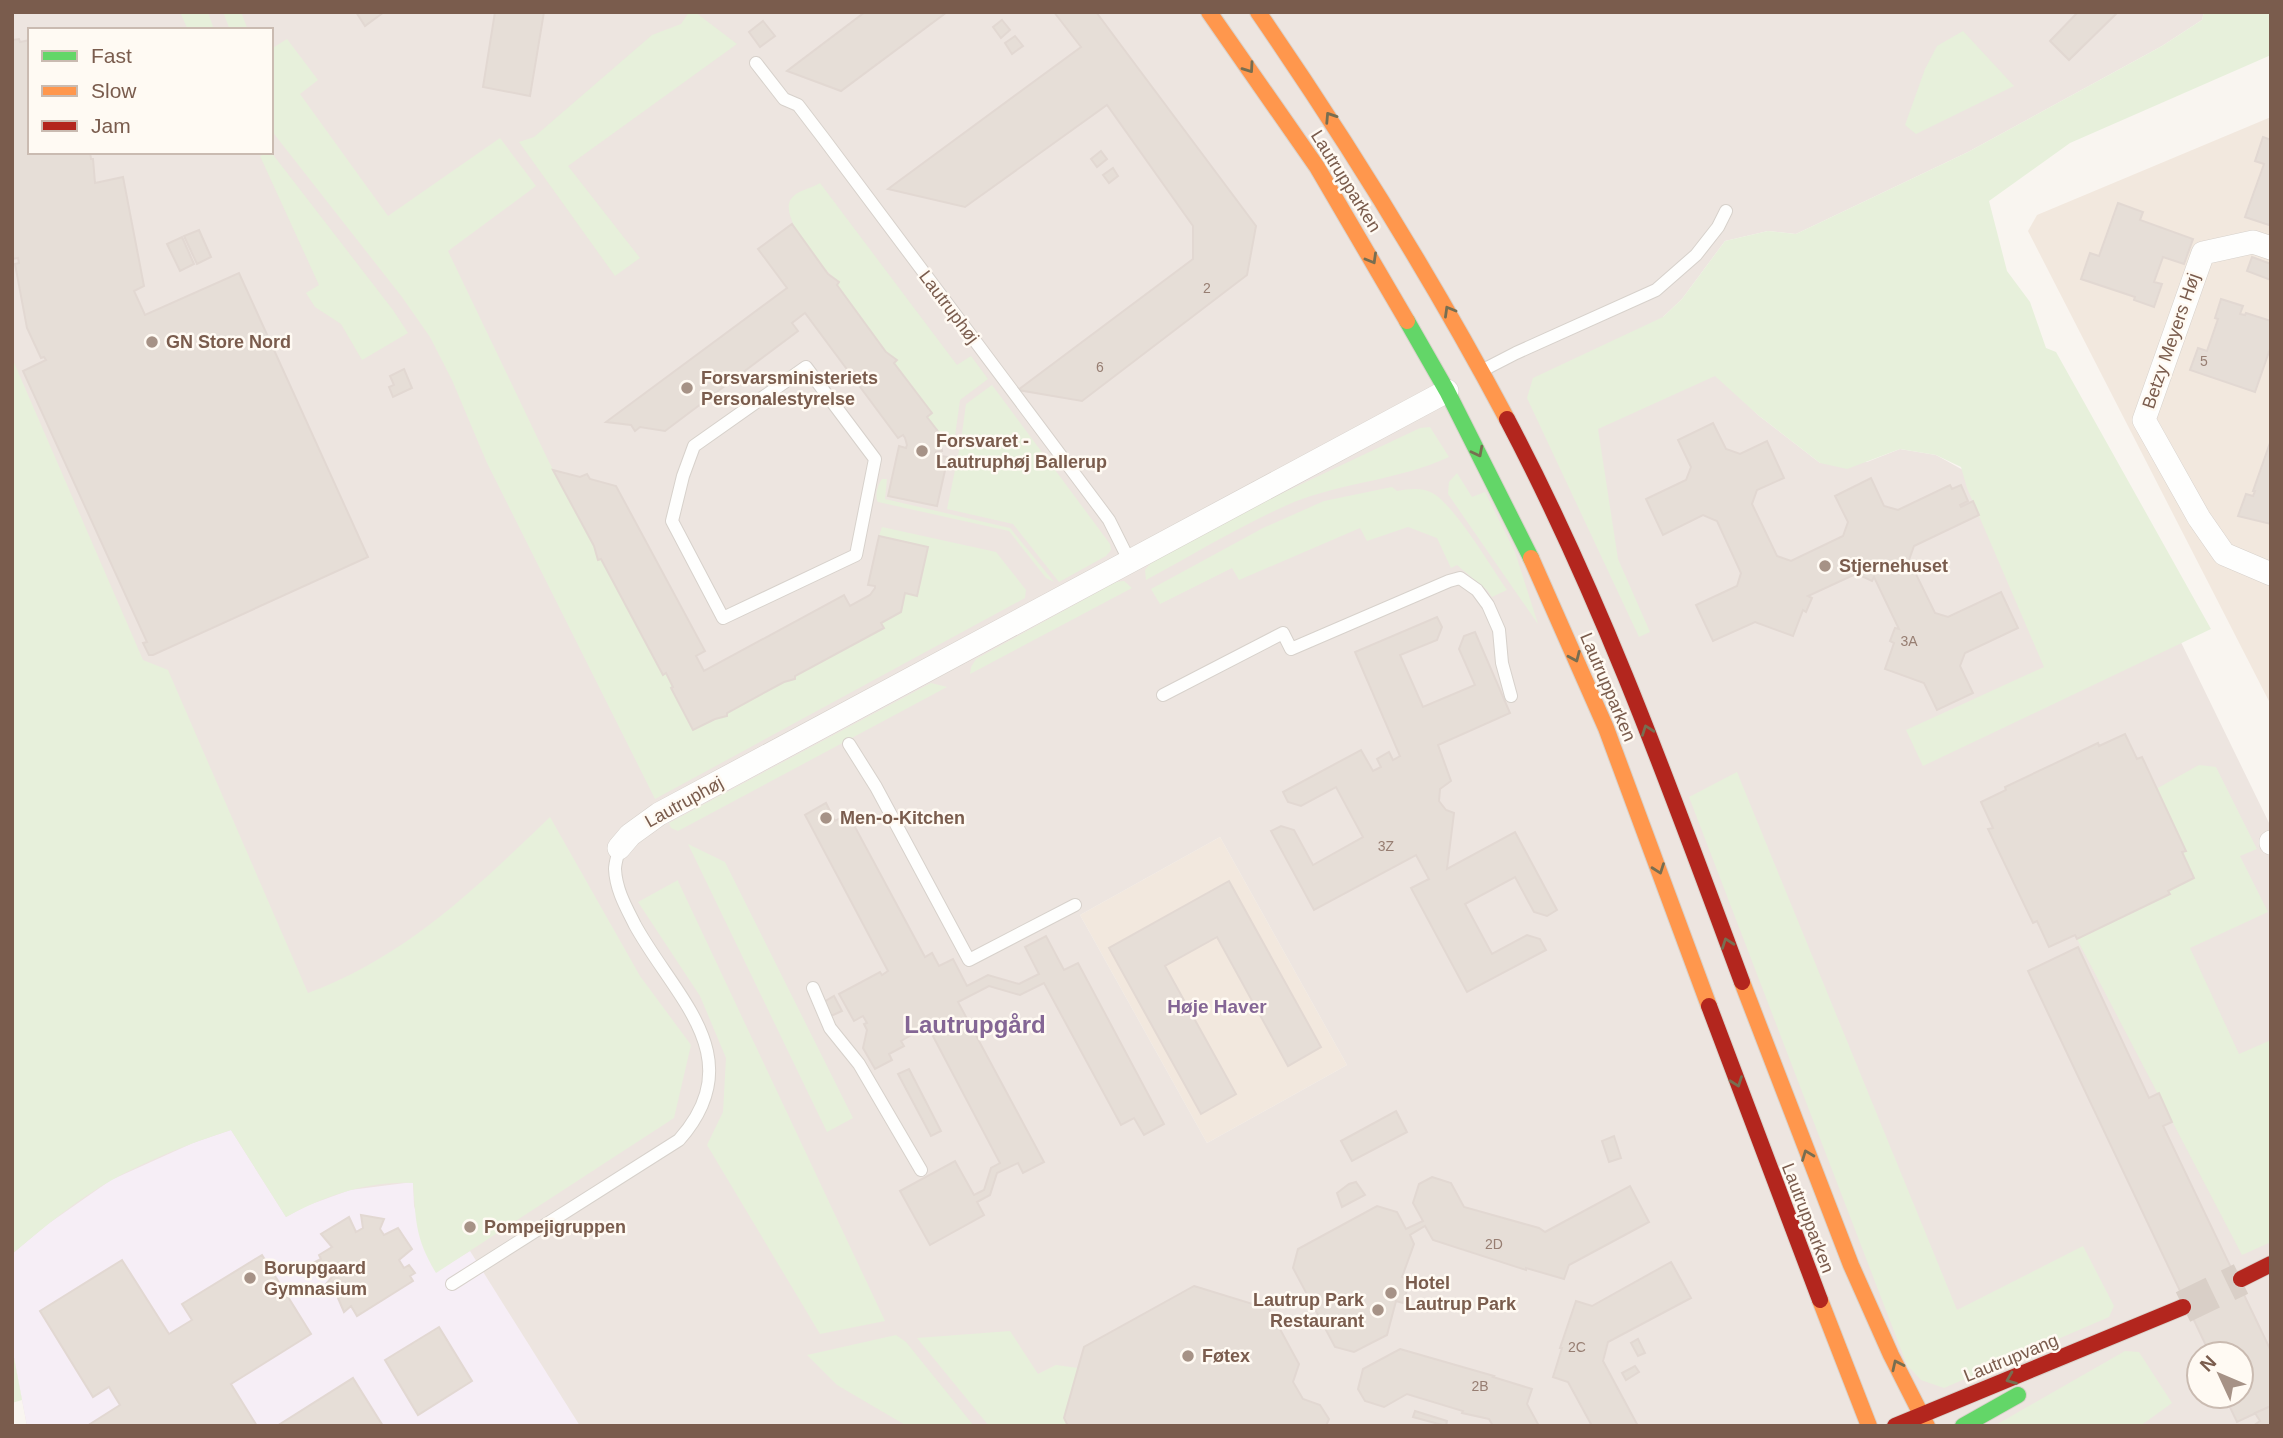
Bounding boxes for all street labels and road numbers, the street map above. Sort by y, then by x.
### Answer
street label: Lautrupparken [1307,126,1385,236]
street label: Lautruphøj [915,267,983,347]
street label: Betzy Meyers Høj [2138,271,2204,411]
street label: Lautrupparken [1576,630,1640,744]
street label: Lautruphøj [642,772,726,832]
street label: Lautrupparken [1778,1160,1838,1276]
street label: Lautrupvang [1961,1330,2061,1386]

